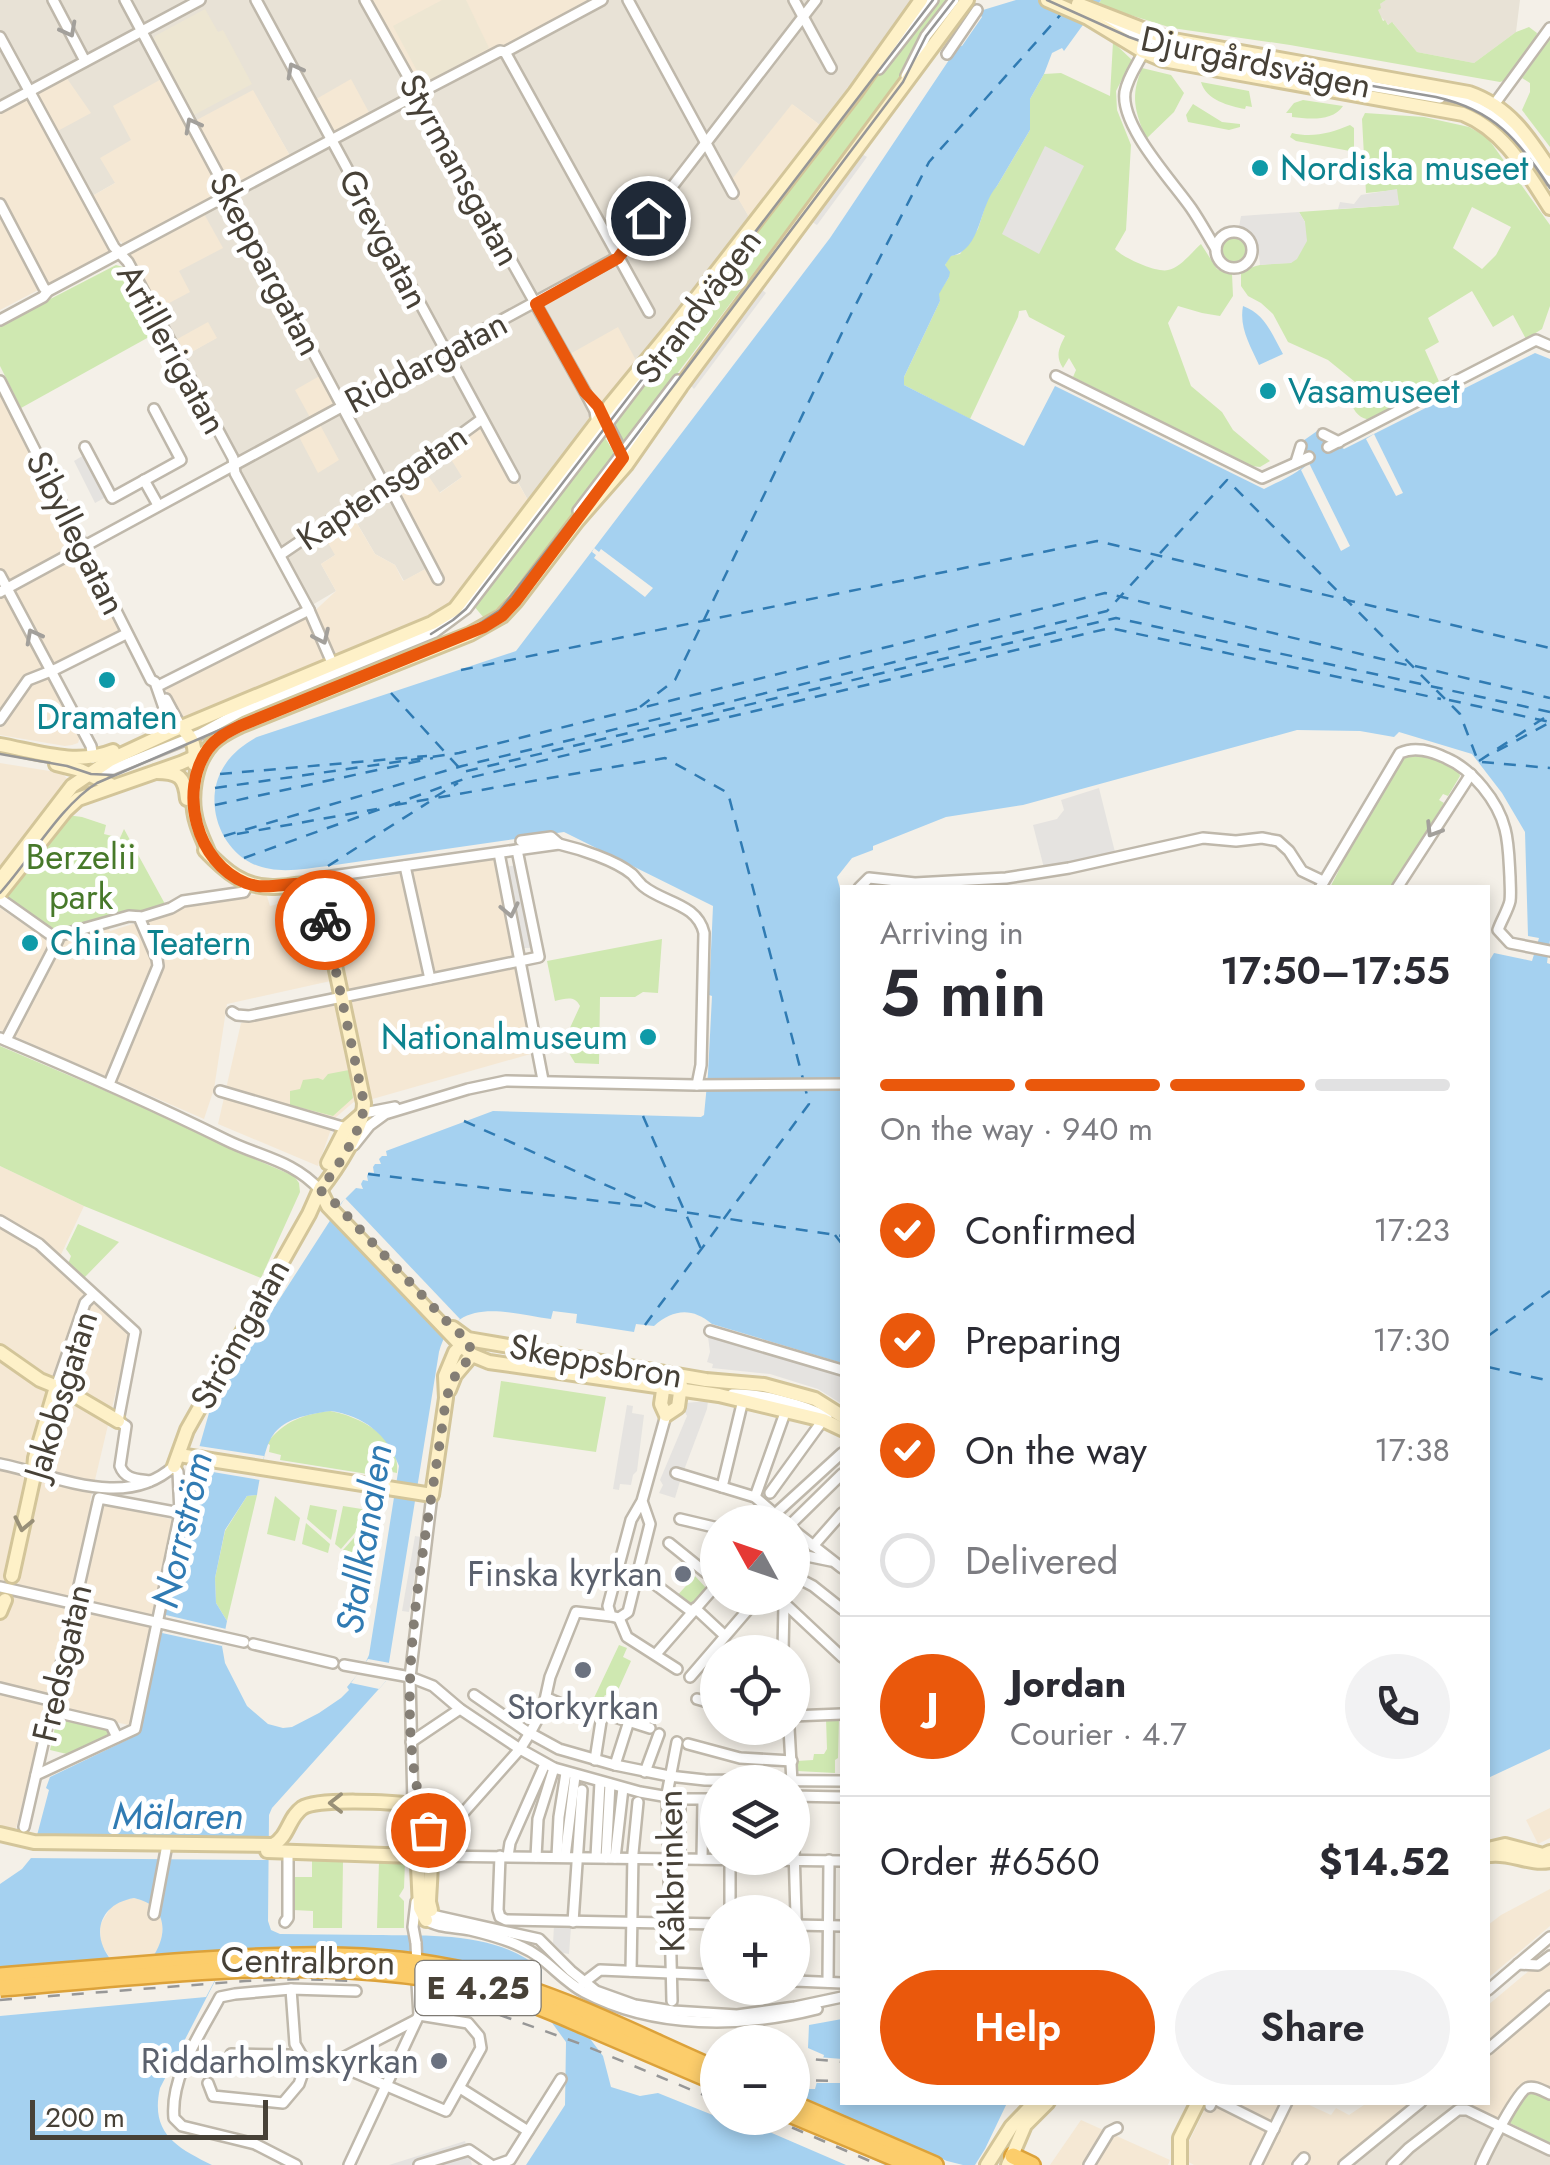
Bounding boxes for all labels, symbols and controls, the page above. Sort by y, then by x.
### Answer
street label: Djurgårdsvägen [1136,13,1376,111]
one-way arrow [57,20,76,38]
one-way arrow [286,62,306,80]
street label: Styrmansgatan [387,65,533,275]
one-way arrow [185,117,205,135]
place label: Nordiska museet [1280,143,1529,193]
marker: Nordiska museet [1249,157,1271,179]
street label: Grevgatan [326,160,442,318]
street label: Skeppargatan [197,164,335,364]
pin [606,176,691,261]
icon: home [621,191,676,246]
street label: Strandvägen [623,218,773,394]
street label: Artillerigatan [105,255,239,443]
street label: Riddargatan [336,298,516,426]
place label: Vasamuseet [1288,366,1460,416]
marker: Vasamuseet [1257,380,1279,402]
street label: Kaptensgatan [287,412,477,562]
street label: Sibyllegatan [13,443,139,623]
one-way arrow [309,627,329,645]
one-way arrow [25,629,45,647]
marker: Dramaten [96,669,118,691]
place label: Dramaten [36,692,178,742]
one-way arrow [1427,819,1446,837]
park label: Berzelii park [26,832,136,922]
courier [275,870,375,970]
icon: bike [298,893,353,948]
one-way arrow [499,901,520,918]
text: Arriving in [880,910,1024,956]
place label: China Teatern [50,918,252,968]
marker: China Teatern [19,932,41,954]
text: 17:50–17:55 [1220,943,1450,998]
text: 5 min [880,946,1046,1040]
place label: Nationalmuseum [381,1012,628,1062]
marker: Nationalmuseum [637,1026,659,1048]
text: On the way · 940 m [880,1106,1153,1152]
icon: check [880,1203,935,1258]
text: Confirmed [965,1203,1136,1258]
text: 17:23 [1374,1207,1450,1253]
street label: Strömgatan [178,1249,302,1419]
street label: Jakobsgatan [11,1305,110,1489]
icon: check [880,1313,935,1368]
text: Preparing [965,1313,1122,1368]
text: 17:30 [1373,1317,1450,1363]
street label: Skeppsbron [505,1321,687,1401]
icon: check [880,1423,935,1478]
text: On the way [965,1423,1147,1478]
text: 17:38 [1374,1427,1450,1473]
water label: Stallkanalen [321,1440,406,1638]
water label: Norrström [137,1446,226,1613]
north arrow [700,1505,810,1615]
map controls [700,1505,810,2135]
one-way arrow [14,1515,35,1532]
text: Delivered [965,1533,1118,1588]
place label: Finska kyrkan [467,1549,663,1599]
marker: Finska kyrkan [672,1563,694,1585]
street label: Fredsgatan [20,1579,104,1747]
button: locate [700,1635,810,1745]
button: phone [1345,1654,1450,1759]
text: Jordan [1010,1656,1126,1711]
marker: Storkyrkan [572,1659,594,1681]
text: J [926,1679,939,1734]
place label: Storkyrkan [507,1682,659,1732]
text: Courier · 4.7 [1010,1711,1187,1757]
button: layers [700,1765,810,1875]
water label: Mälaren [113,1788,243,1843]
pin [386,1788,471,1873]
street label: Kåkbrinken [645,1789,697,1953]
one-way arrow [327,1792,342,1814]
icon: bag [401,1803,456,1858]
text: Order #6560 [880,1834,1100,1889]
text: $14.52 [1319,1834,1450,1889]
button: + [700,1895,810,2005]
street label: Centralbron [220,1934,396,1988]
road number: E 4.25 [416,1961,540,2015]
button: Help [880,1970,1155,2085]
button: Share [1175,1970,1450,2085]
button: − [700,2025,810,2135]
place label: Riddarholmskyrkan [141,2036,419,2086]
marker: Riddarholmskyrkan [428,2050,450,2072]
scale bar [30,2095,268,2140]
text: 200 m [45,2097,125,2138]

